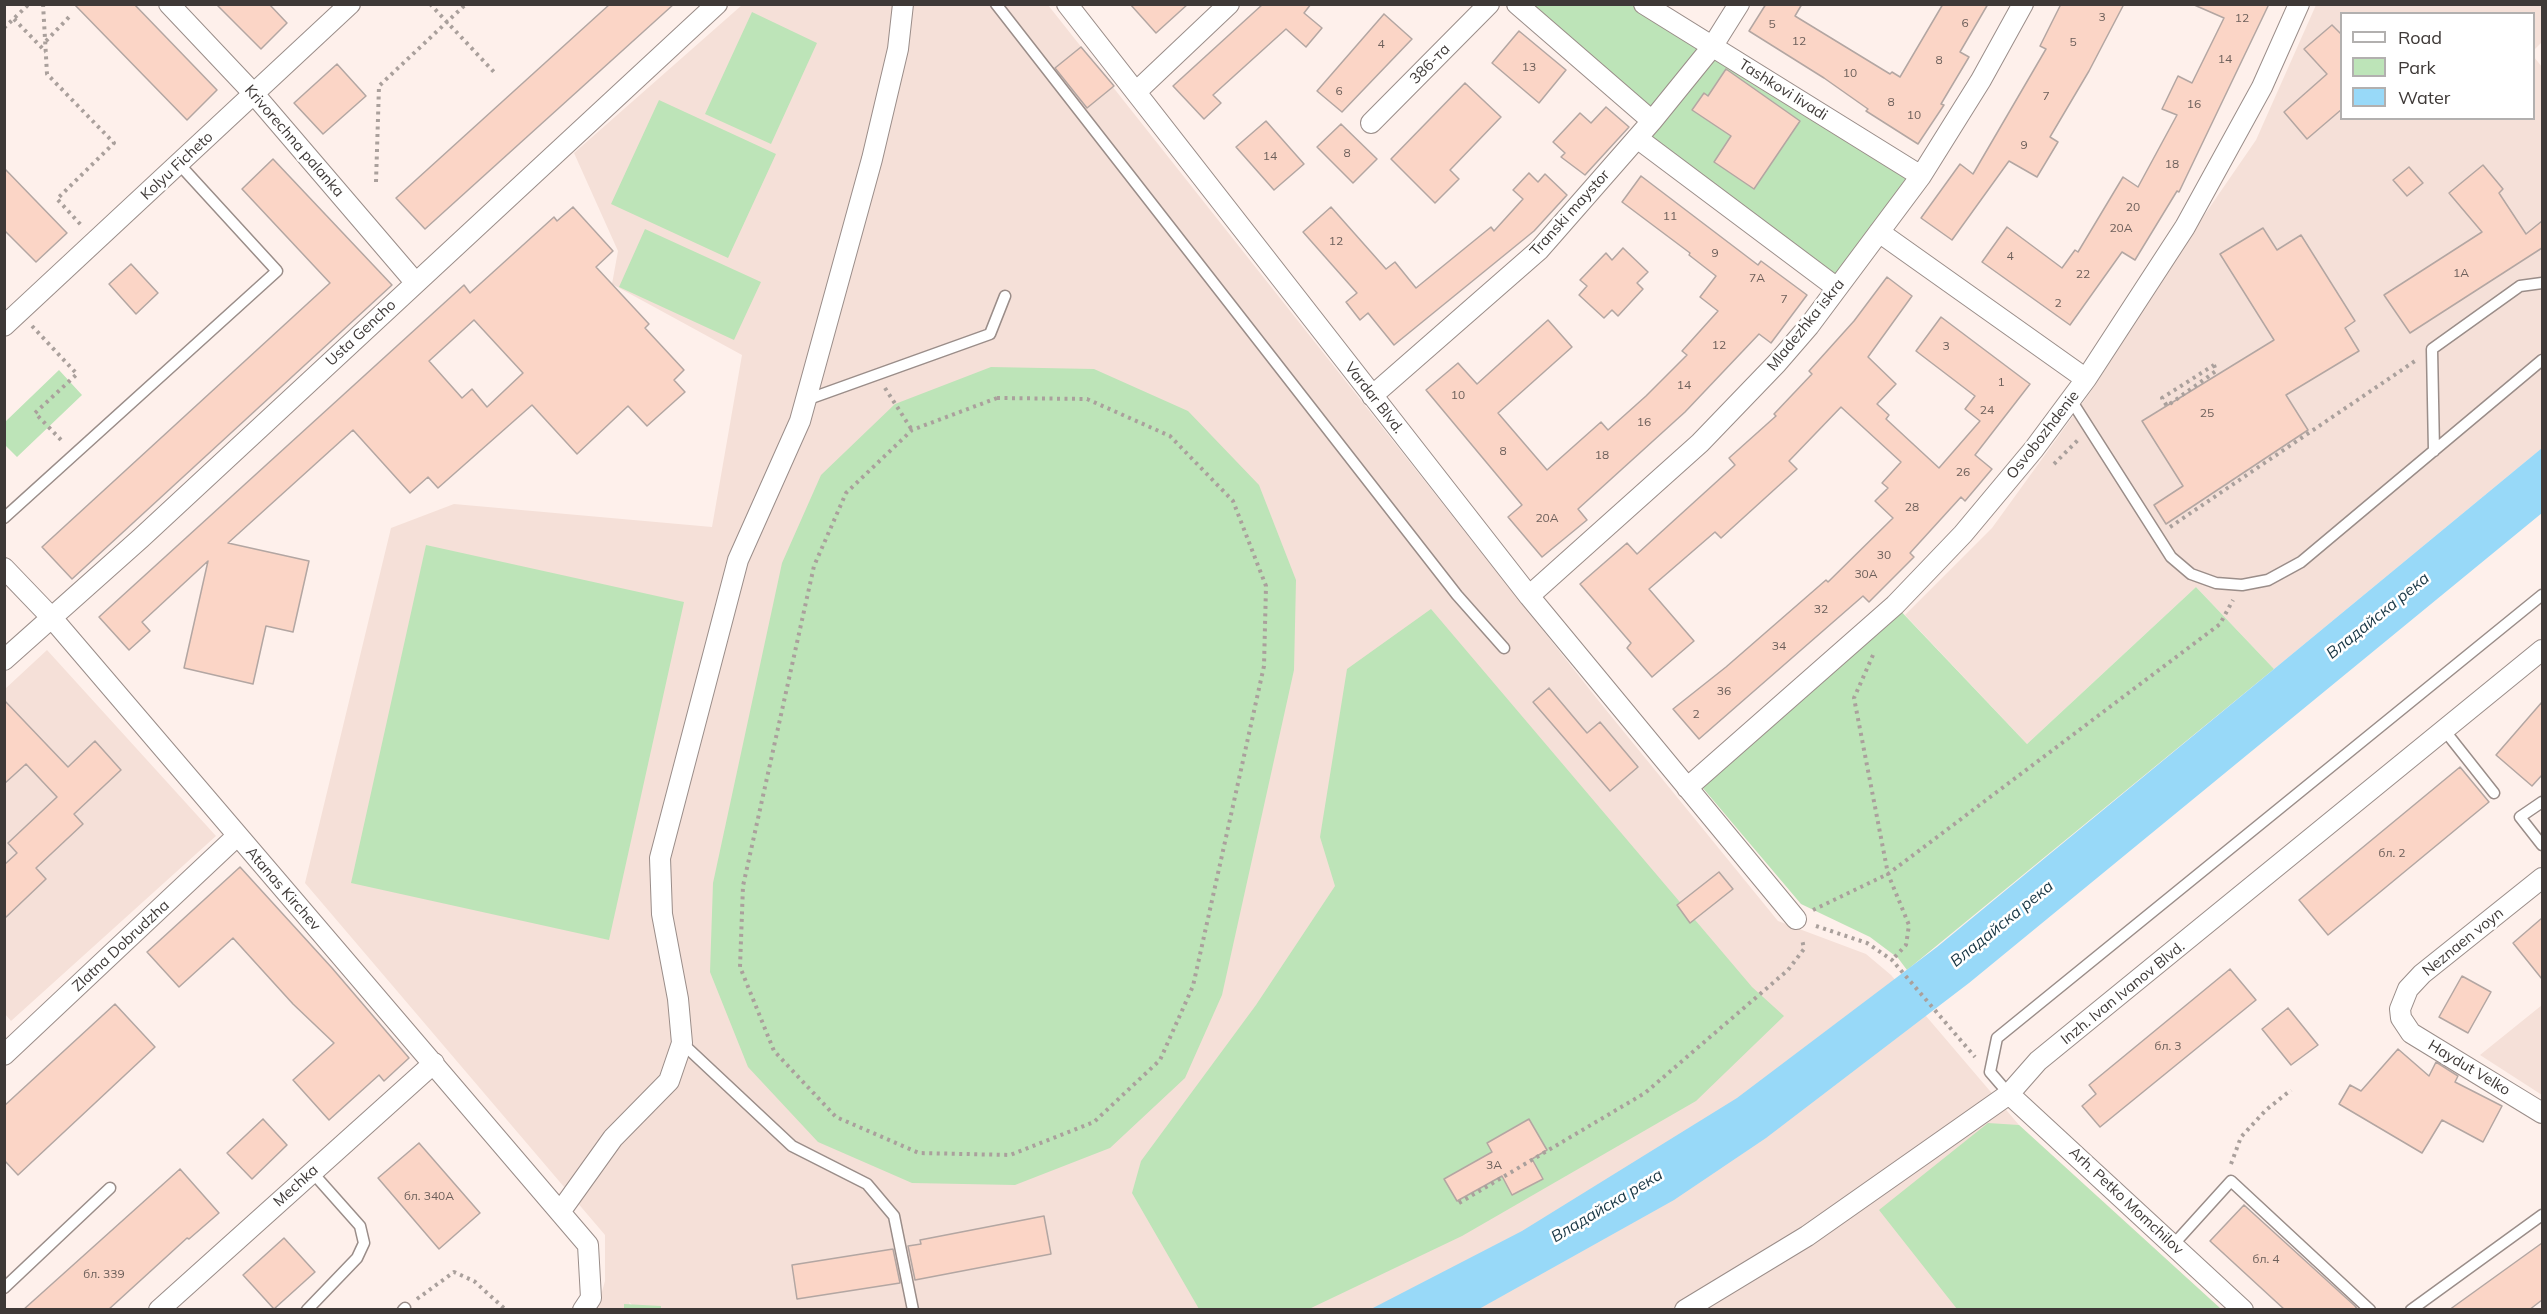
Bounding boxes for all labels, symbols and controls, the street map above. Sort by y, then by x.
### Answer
house number: 3 [2098,10,2106,24]
house number: 12 [2235,11,2249,25]
legend [2340,12,2535,120]
house number: 6 [1961,16,1969,30]
house number: 5 [1768,17,1776,31]
text: Road [2398,26,2442,49]
house number: 12 [1792,34,1806,48]
house number: 5 [2069,35,2077,49]
house number: 4 [1377,37,1385,51]
street label: 386-та [1406,40,1454,88]
house number: 14 [2218,52,2232,66]
house number: 8 [1935,53,1943,67]
street label: Tashkovi livadi [1735,56,1831,124]
text: Park [2398,56,2436,79]
house number: 13 [1522,60,1536,74]
house number: 10 [1843,66,1857,80]
street label: Krivorechna palanka [241,81,347,201]
house number: 6 [1335,84,1343,98]
text: Water [2398,86,2450,109]
house number: 7 [2042,89,2050,103]
house number: 8 [1887,95,1895,109]
house number: 16 [2187,97,2201,111]
house number: 10 [1907,108,1921,122]
street label: Kolyu Ficheto [137,128,217,204]
house number: 9 [2020,138,2028,152]
house number: 8 [1343,146,1351,160]
house number: 14 [1263,149,1277,163]
house number: 18 [2165,157,2179,171]
street label: Transki maystor [1526,166,1614,260]
house number: 20 [2126,200,2140,214]
house number: 11 [1663,209,1677,223]
house number: 20А [2109,221,2133,235]
house number: 12 [1329,234,1343,248]
house number: 9 [1711,246,1719,260]
house number: 4 [2006,249,2014,263]
house number: 1А [2453,266,2469,280]
house number: 22 [2076,267,2090,281]
house number: 7А [1749,271,1765,285]
street label: Mladezhka iskra [1764,276,1848,374]
house number: 7 [1780,292,1788,306]
street label: Usta Gencho [322,296,400,370]
house number: 2 [2054,296,2062,310]
house number: 12 [1712,338,1726,352]
house number: 3 [1942,339,1950,353]
street label: Vardar Blvd. [1341,359,1407,437]
house number: 1 [1997,375,2005,389]
house number: 14 [1677,378,1691,392]
street label: Osvobozhdenie [2003,387,2083,483]
house number: 10 [1451,388,1465,402]
house number: 24 [1980,403,1994,417]
house number: 25 [2200,406,2214,420]
house number: 16 [1637,415,1651,429]
house number: 8 [1499,444,1507,458]
house number: 18 [1595,448,1609,462]
house number: 26 [1956,465,1970,479]
house number: 28 [1905,500,1919,514]
house number: 20А [1535,511,1559,525]
house number: 30 [1877,548,1891,562]
house number: 30А [1854,567,1878,581]
water label: Владайска река [2323,569,2433,663]
house number: 32 [1814,602,1828,616]
house number: 34 [1772,639,1786,653]
house number: 36 [1717,684,1731,698]
house number: 2 [1692,707,1700,721]
street label: Atanas Kirchev [242,844,324,934]
house number: бл. 2 [2379,846,2405,860]
water label: Владайска река [1947,877,2057,971]
street label: Zlatna Dobrudzha [69,896,173,996]
street label: Neznaen voyn [2419,904,2507,980]
street label: Inzh. Ivan Ivanov Blvd. [2058,938,2188,1048]
street label: Haydut Velko [2425,1036,2513,1100]
house number: бл. 3 [2155,1039,2181,1053]
street label: Arh. Petko Momchilov [2065,1143,2187,1259]
house number: 3А [1486,1158,1502,1172]
street label: Mechka [270,1161,322,1211]
water label: Владайска река [1548,1165,1666,1247]
house number: бл. 340А [404,1189,454,1203]
house number: бл. 4 [2253,1252,2279,1266]
house number: бл. 339 [83,1267,125,1281]

